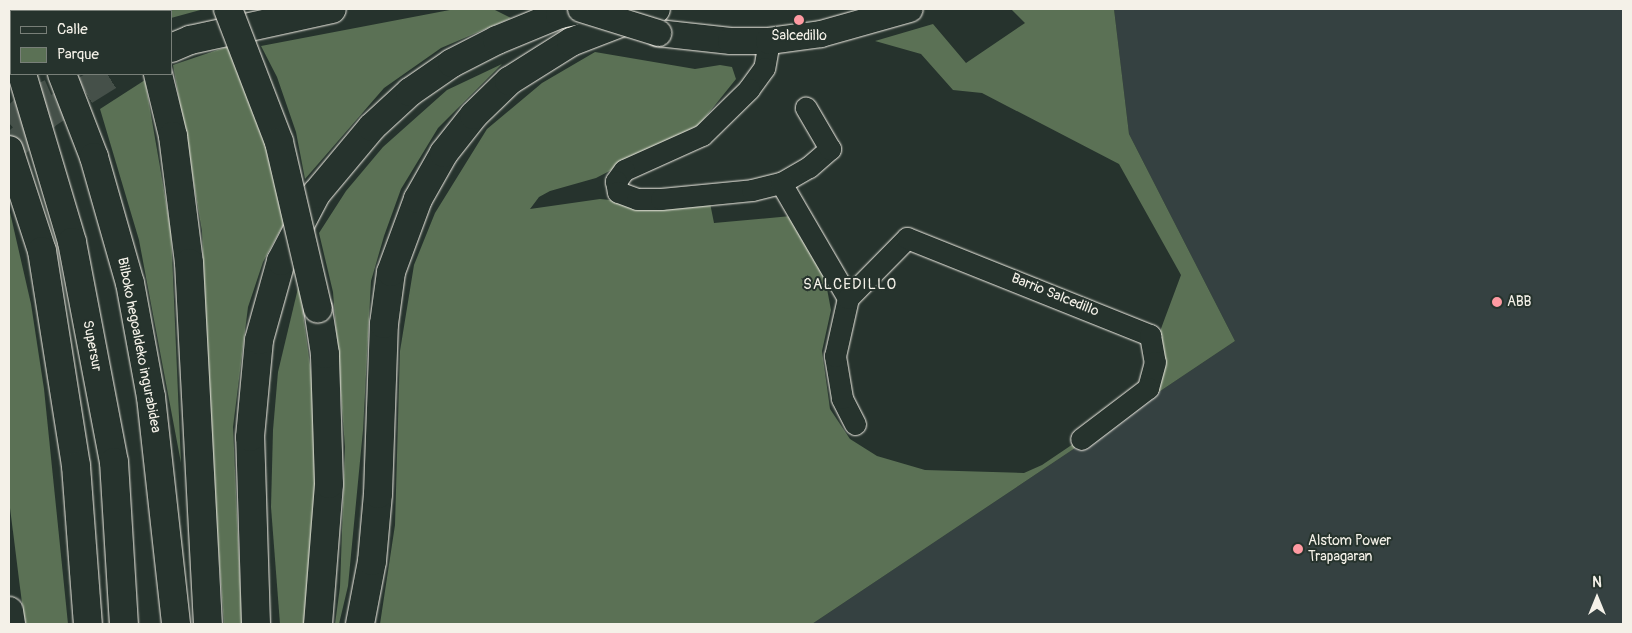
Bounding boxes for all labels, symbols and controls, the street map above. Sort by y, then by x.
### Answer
legend [10,10,172,75]
marker: Salcedillo [793,14,805,26]
text: Calle [57,20,88,39]
place label: Salcedillo [771,28,827,44]
text: Parque [57,45,99,64]
street label: Bilboko hegoaldeko ingurabidea [114,256,164,434]
street label: Barrio Salcedillo [1009,270,1101,320]
district label: SALCEDILLO [802,276,898,294]
place label: ABB [1507,294,1532,310]
marker: ABB [1491,296,1503,308]
street label: Supersur [79,319,105,373]
place label: Alstom Power Trapagaran [1308,533,1391,566]
marker: Alstom Power Trapagaran [1292,543,1304,555]
north arrow [1572,573,1622,623]
text: N [1592,574,1602,591]

